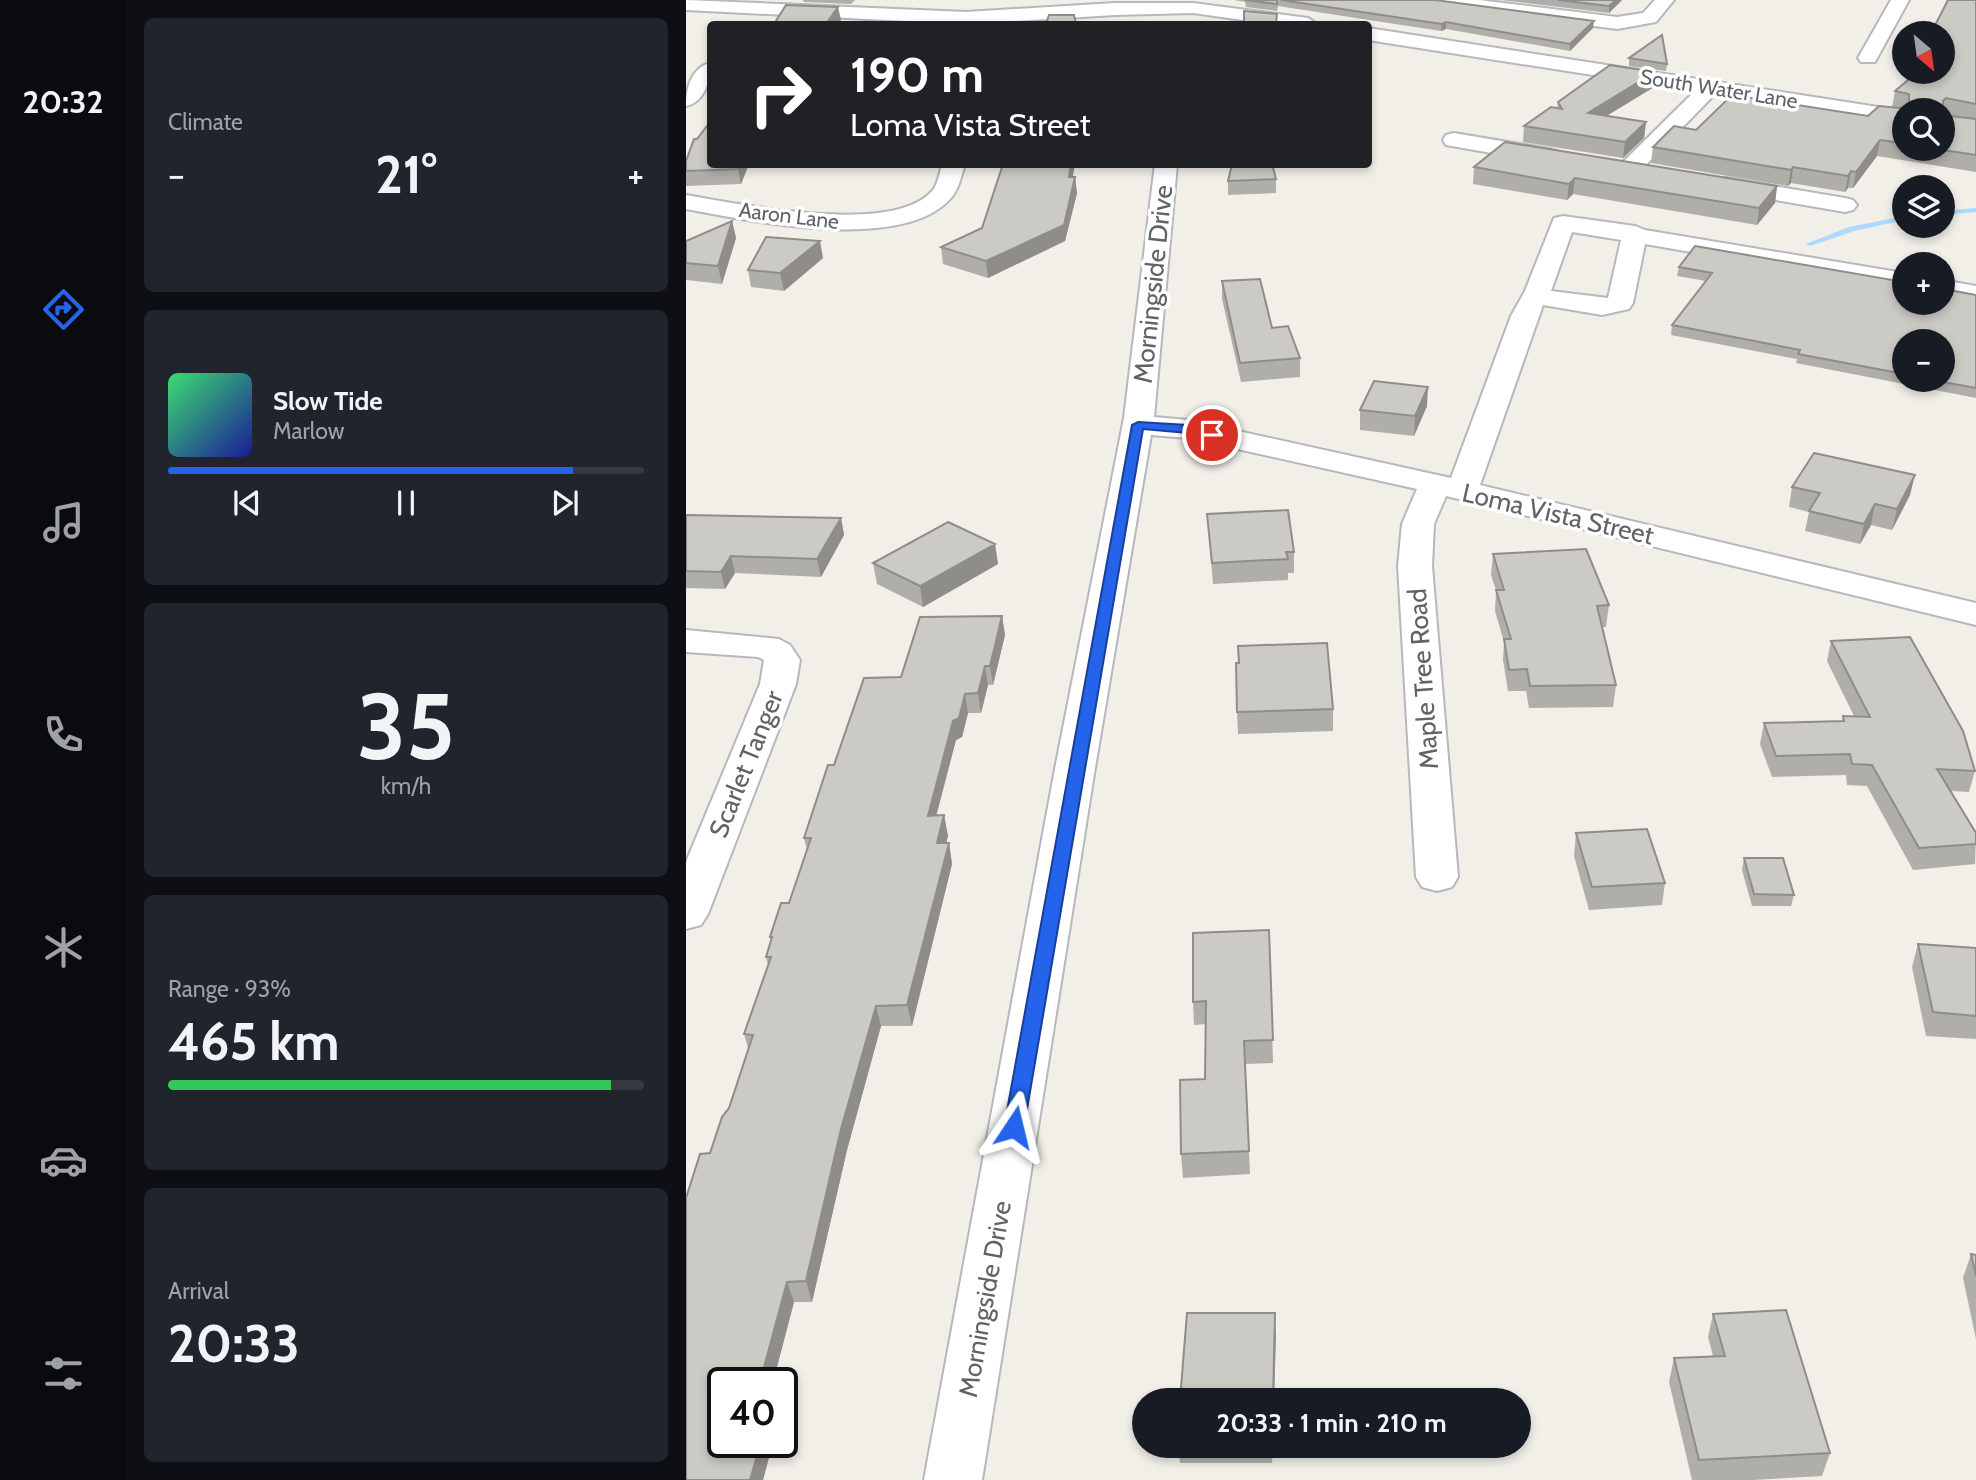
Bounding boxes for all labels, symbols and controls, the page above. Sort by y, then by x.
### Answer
north arrow [1892,21,1955,84]
map controls [1892,21,1955,392]
text: 190 m [850,45,984,104]
icon: right [735,49,826,140]
street label: South Water Lane [1639,64,1800,113]
text: 20:32 [23,82,103,121]
button: search [1892,98,1955,161]
text: Loma Vista Street [850,105,1090,144]
text: Climate [168,108,243,136]
text: 21° [375,143,437,206]
text: − [168,151,185,198]
text: + [627,151,644,198]
button: layers [1892,175,1955,238]
street label: Morningside Drive [1127,183,1179,385]
street label: Aaron Lane [738,197,841,234]
button: + [1892,252,1955,315]
icon: directions [39,285,88,334]
button: − [1892,329,1955,392]
text: Slow Tide [273,385,383,417]
pin [1182,405,1242,465]
icon: arrive [1193,416,1231,454]
text: Marlow [273,417,344,445]
street label: Loma Vista Street [1459,476,1657,552]
icon: previous [228,484,266,522]
icon: pause [387,484,425,522]
icon: next [546,484,584,522]
icon: music [39,498,88,547]
street label: Maple Tree Road [1401,587,1445,771]
text: 35 [357,671,455,782]
street label: Scarlet Tanger [702,685,790,842]
icon: phone [39,710,88,759]
text: km/h [381,772,431,800]
icon: climate [39,923,88,972]
text: Range · 93% [168,975,291,1003]
text: 465 km [168,1010,340,1073]
position arrow [977,1090,1051,1164]
icon: car [39,1136,88,1185]
street label: Morningside Drive [952,1198,1018,1400]
text: Arrival [168,1277,229,1305]
text: 20:33 [168,1312,300,1375]
icon: filters [39,1349,88,1398]
speed limit sign: 40 [707,1367,798,1458]
text: 20:33 · 1 min · 210 m [1216,1407,1447,1439]

